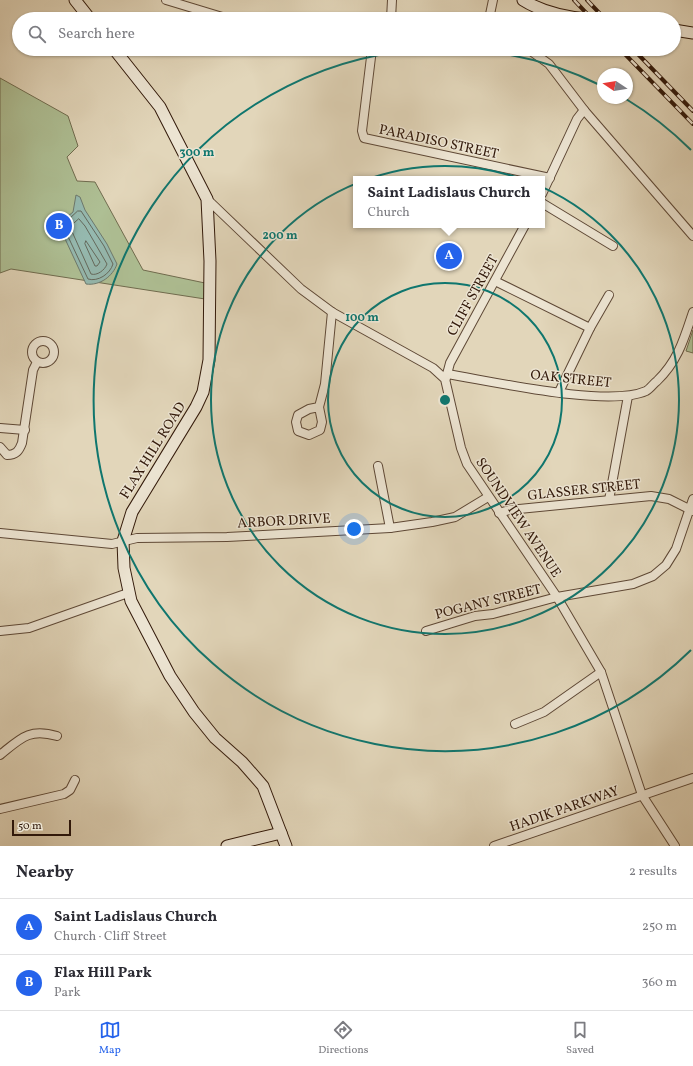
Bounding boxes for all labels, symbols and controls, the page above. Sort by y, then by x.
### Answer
search box [12,12,681,56]
icon: search [26,23,48,45]
text: Search here [58,24,135,45]
north arrow [597,68,633,104]
street label: PARADISO STREET [377,120,500,164]
text: 300 m [180,145,215,161]
popup [353,176,545,228]
text: Saint Ladislaus Church [367,183,531,204]
text: Church [367,204,410,222]
pin: B [46,211,72,241]
text: 200 m [262,228,298,244]
pin: A [436,241,462,271]
street label: CLIFF STREET [443,252,503,340]
text: 100 m [345,310,379,326]
street label: OAK STREET [529,366,612,393]
centre of rings [438,393,452,407]
street label: FLAX HILL ROAD [116,399,191,503]
street label: SOUNDVIEW AVENUE [471,454,565,582]
street label: GLASSER STREET [527,475,642,506]
street label: ARBOR DRIVE [237,510,331,533]
your location [344,519,364,539]
street label: POGANY STREET [433,580,544,625]
street label: HADIK PARKWAY [507,782,622,837]
scale bar [12,818,71,837]
text: 50 m [18,819,42,834]
text: Nearby [16,861,74,884]
text: 2 results [629,863,677,881]
text: Saint Ladislaus Church [54,907,217,928]
text: A [24,918,34,936]
text: 250 m [642,918,677,936]
text: Church · Cliff Street [54,928,167,946]
text: Flax Hill Park [54,963,152,984]
text: B [25,974,33,992]
text: 360 m [642,974,677,992]
text: Park [54,984,81,1002]
tab: Map [99,1019,121,1058]
tab: Directions [318,1019,369,1058]
tab: Saved [566,1019,594,1058]

